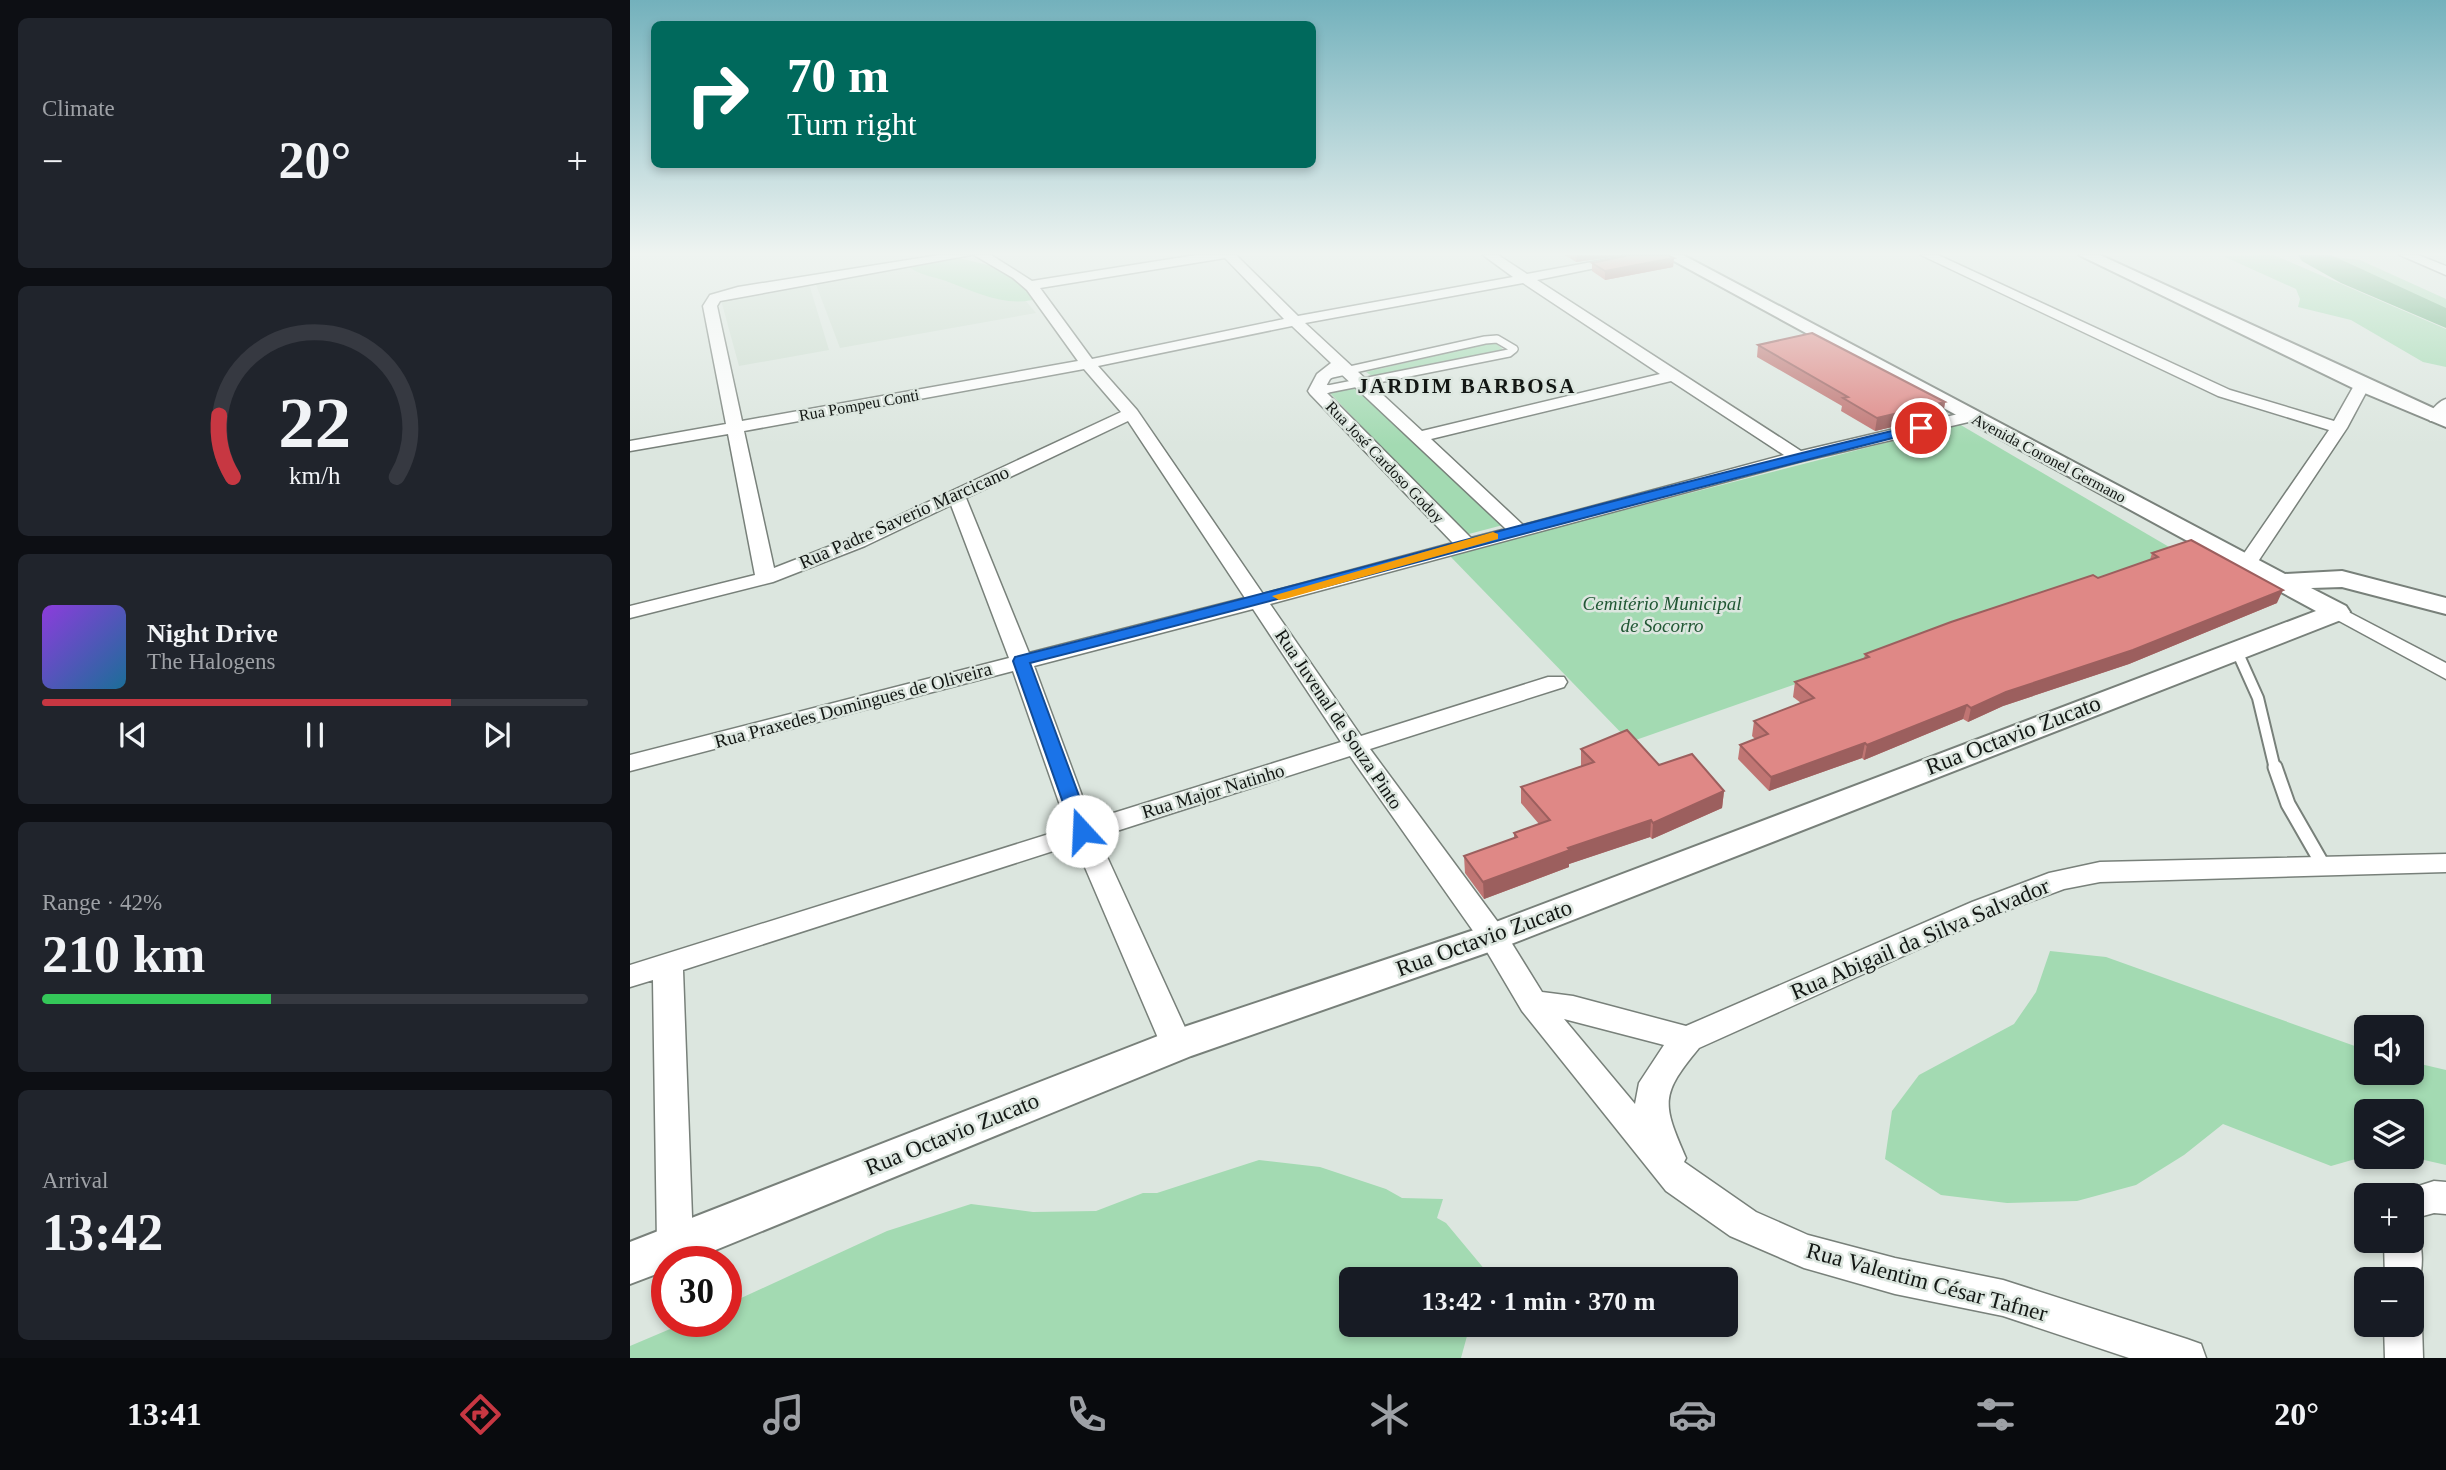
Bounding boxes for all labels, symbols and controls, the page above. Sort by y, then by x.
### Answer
text: 70 m [787,48,889,103]
icon: right [672,49,763,140]
text: Climate [42,96,115,121]
text: Turn right [787,106,917,142]
text: 20° [279,132,351,189]
text: − [42,140,63,182]
text: + [567,140,588,182]
district label: JARDIM BARBOSA [1358,374,1576,398]
text: 22 [279,382,351,463]
street label: Rua Pompeu Conti [798,386,921,425]
street label: Rua José Cardoso Godoy [1322,398,1447,527]
pin [1891,398,1951,458]
icon: arrive [1902,409,1940,447]
street label: Avenida Coronel Germano [1969,410,2129,506]
street label: Rua Padre Saverio Marcicano [796,461,1012,573]
text: km/h [289,462,341,489]
park label: Cemitério Municipal de Socorro [1583,593,1741,636]
text: Night Drive [147,619,278,648]
street label: Rua Juvenal de Souza Pinto [1271,625,1407,813]
text: The Halogens [147,649,275,674]
street label: Rua Praxedes Domingues de Oliveira [712,658,994,752]
street label: Rua Octavio Zucato [1922,690,2104,780]
icon: previous [114,716,152,754]
icon: pause [296,716,334,754]
icon: next [478,716,516,754]
street label: Rua Major Natinho [1139,759,1287,823]
position arrow [1045,794,1119,868]
street label: Rua Abigail da Silva Salvador [1787,873,2053,1005]
text: Range · 42% [42,890,162,915]
street label: Rua Octavio Zucato [1393,895,1575,981]
text: 210 km [42,926,205,983]
map controls [2354,1015,2424,1337]
button: sound [2354,1015,2424,1085]
street label: Rua Octavio Zucato [861,1088,1043,1180]
button: layers [2354,1099,2424,1169]
text: Arrival [42,1168,108,1193]
button: + [2354,1183,2424,1253]
text: 13:42 [42,1204,163,1261]
street label: Rua Valentim César Tafner [1804,1238,2051,1326]
speed limit sign: 30 [651,1246,742,1337]
button: − [2354,1267,2424,1337]
text: 13:42 · 1 min · 370 m [1422,1287,1656,1316]
icon: directions [456,1390,505,1439]
icon: music [759,1390,808,1439]
icon: phone [1062,1390,1111,1439]
icon: climate [1365,1390,1414,1439]
icon: car [1668,1390,1717,1439]
icon: filters [1971,1390,2020,1439]
text: 13:41 [127,1396,202,1432]
text: 20° [2274,1396,2319,1432]

